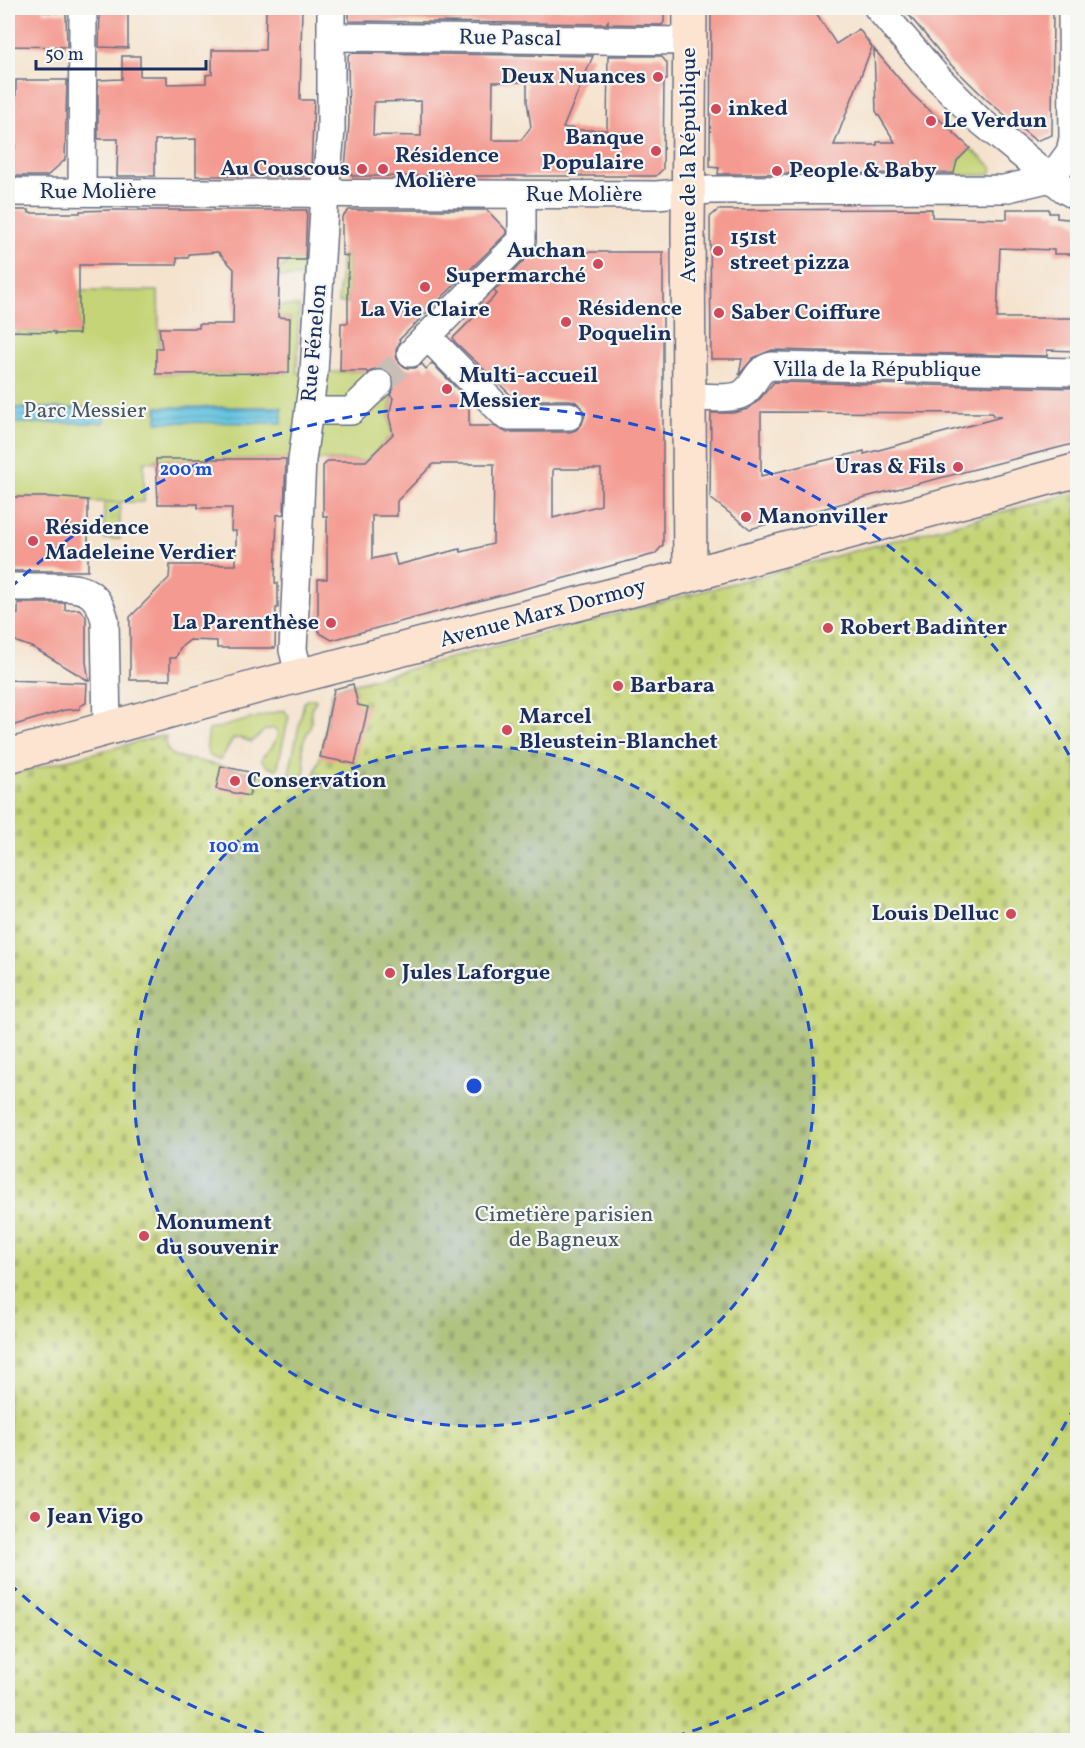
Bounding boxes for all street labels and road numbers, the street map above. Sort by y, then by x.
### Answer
street label: Rue Pascal [458,23,562,55]
street label: Avenue de la République [674,47,705,283]
street label: Rue Molière [39,177,157,208]
street label: Rue Molière [525,180,643,211]
street label: Rue Fénelon [294,282,336,404]
street label: Villa de la République [773,355,981,386]
street label: Avenue Marx Dormoy [436,571,650,656]

